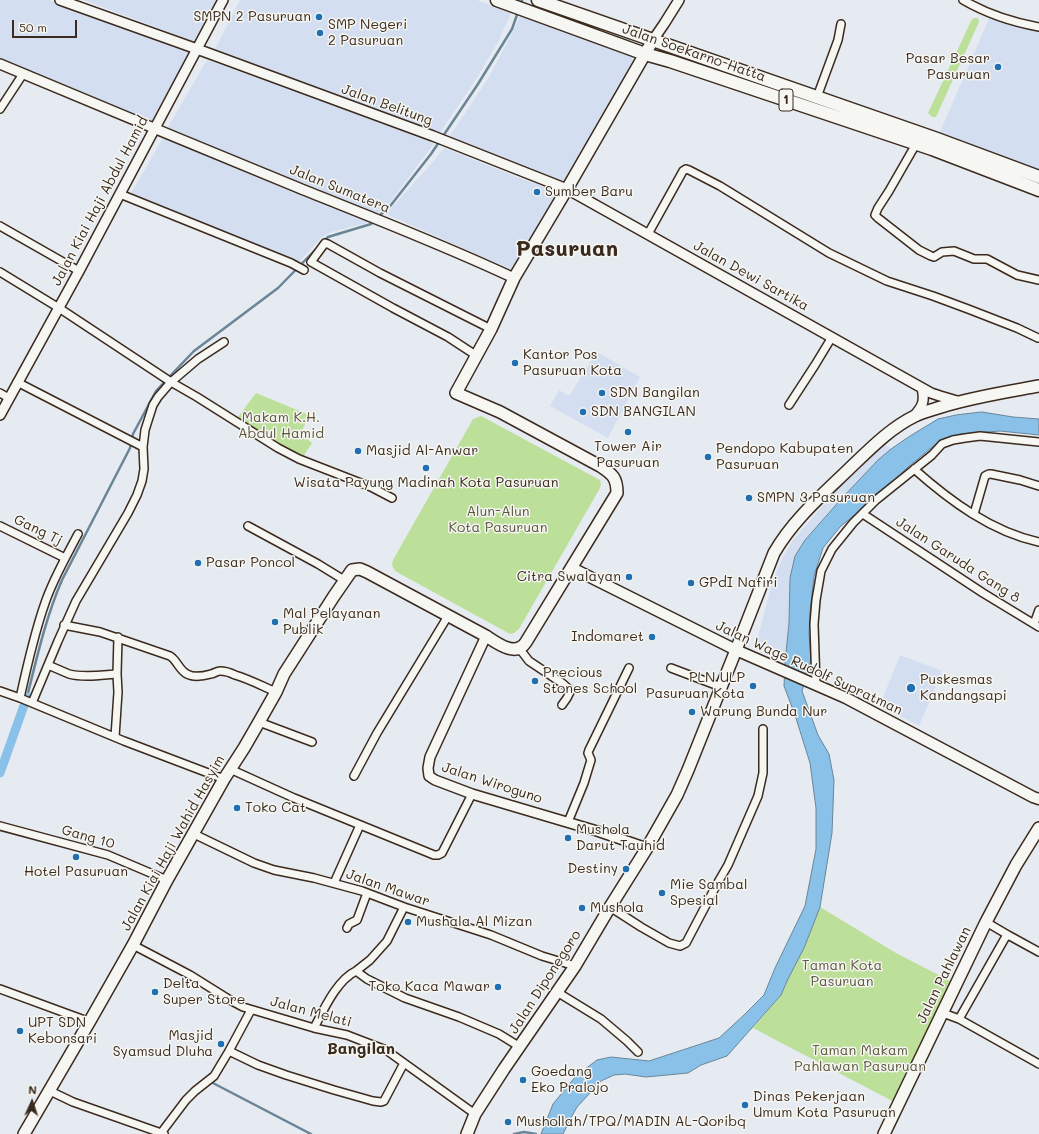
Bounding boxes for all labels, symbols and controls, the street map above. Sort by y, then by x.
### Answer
place label: SMPN 2 Pasuruan [193,9,311,25]
scale bar [14,12,79,38]
marker: SMPN 2 Pasuruan [314,12,324,22]
place label: SMP Negeri 2 Pasuruan [328,17,407,50]
text: 50 m [19,19,47,35]
street label: Jalan Soekarno-Hatta [620,21,768,85]
marker: SMP Negeri 2 Pasuruan [315,28,325,38]
place label: Pasar Besar Pasuruan [906,51,990,84]
marker: Pasar Besar Pasuruan [993,62,1003,72]
street label: Jalan Belitung [339,81,435,129]
road number: 1 [779,89,793,111]
street label: Jalan Kiai Haji Abdul Hamid [48,113,152,289]
street label: Jalan Sumatera [287,161,393,217]
place label: Sumber Baru [545,184,633,200]
marker: Sumber Baru [532,187,542,197]
district label: Pasuruan [516,236,618,262]
street label: Jalan Dewi Sartika [691,237,811,315]
place label: Kantor Pos Pasuruan Kota [523,347,622,380]
marker: Kantor Pos Pasuruan Kota [510,358,520,368]
place label: SDN Bangilan [610,385,700,401]
marker: SDN Bangilan [597,388,607,398]
place label: SDN BANGILAN [591,404,696,420]
marker: SDN BANGILAN [578,407,588,417]
park label: Makam K.H. Abdul Hamid [238,410,324,442]
marker: Tower Air Pasuruan [623,427,633,437]
place label: Tower Air Pasuruan [594,439,662,472]
place label: Pendopo Kabupaten Pasuruan [716,441,853,474]
place label: Masjid Al-Anwar [366,443,478,459]
marker: Masjid Al-Anwar [353,446,363,456]
marker: Pendopo Kabupaten Pasuruan [703,452,713,462]
marker: Wisata Payung Madinah Kota Pasuruan [421,463,431,473]
place label: Wisata Payung Madinah Kota Pasuruan [293,475,559,491]
place label: SMPN 3 Pasuruan [757,490,875,506]
marker: SMPN 3 Pasuruan [744,493,754,503]
park label: Alun-Alun Kota Pasuruan [448,504,548,536]
street label: Gang Tj [11,511,65,549]
street label: Jalan Garuda Gang 8 [893,514,1023,606]
place label: Pasar Poncol [206,555,295,571]
marker: Pasar Poncol [193,558,203,568]
place label: Citra Swalayan [517,569,621,585]
marker: Citra Swalayan [624,572,634,582]
place label: GPdI Nafiri [699,575,778,591]
marker: GPdI Nafiri [686,578,696,588]
place label: Mal Pelayanan Publik [283,606,381,638]
marker: Mal Pelayanan Publik [270,617,280,627]
street label: Jalan Wage Rudolf Supratman [713,617,905,719]
place label: Indomaret [571,629,644,645]
marker: Indomaret [647,632,657,642]
place label: Precious Stones School [543,665,637,698]
place label: PLN ULP Pasuruan Kota [646,670,745,702]
place label: Puskesmas Kandangsapi [920,672,1007,704]
marker: Precious Stones School [530,676,540,686]
marker: PLN ULP Pasuruan Kota [748,681,758,691]
marker: Puskesmas Kandangsapi [905,682,917,694]
place label: Warung Bunda Nur [700,704,827,720]
marker: Warung Bunda Nur [687,707,697,717]
street label: Jalan Kiai Haji Wahid Hasyim [118,752,228,934]
street label: Jalan Wiroguno [440,759,544,807]
place label: Toko Cat [245,800,306,816]
marker: Toko Cat [232,803,242,813]
street label: Gang 10 [60,821,116,853]
place label: Mushola Darut Tauhid [576,822,665,854]
marker: Mushola Darut Tauhid [563,833,573,843]
marker: Hotel Pasuruan [71,852,81,862]
place label: Destiny [567,861,618,877]
place label: Hotel Pasuruan [24,864,128,880]
marker: Destiny [621,864,631,874]
street label: Jalan Mawar [344,866,432,910]
place label: Mie Sambal Spesial [670,877,748,910]
marker: Mie Sambal Spesial [657,888,667,898]
place label: Mushola [590,900,644,916]
marker: Mushola [577,903,587,913]
place label: Mushala Al Mizan [416,914,532,930]
marker: Mushala Al Mizan [403,917,413,927]
street label: Jalan Pahlawan [913,924,975,1026]
street label: Jalan Diponegoro [505,927,585,1037]
park label: Taman Kota Pasuruan [802,958,882,990]
place label: Delta Super Store [163,976,245,1008]
place label: Toko Kaca Mawar [369,979,490,995]
marker: Toko Kaca Mawar [493,982,503,992]
marker: Delta Super Store [150,987,160,997]
street label: Jalan Melati [269,993,353,1031]
place label: UPT SDN Kebonsari [28,1015,97,1048]
marker: UPT SDN Kebonsari [15,1026,25,1036]
place label: Masjid Syamsud Dluha [113,1028,213,1060]
marker: Masjid Syamsud Dluha [216,1039,226,1049]
district label: Bangilan [327,1039,395,1059]
park label: Taman Makam Pahlawan Pasuruan [794,1043,926,1076]
place label: Goedang Eko Pralojo [531,1064,608,1096]
marker: Goedang Eko Pralojo [518,1075,528,1085]
north arrow [12,1082,52,1122]
text: N [28,1082,37,1097]
place label: Dinas Pekerjaan Umum Kota Pasuruan [753,1089,896,1122]
marker: Dinas Pekerjaan Umum Kota Pasuruan [740,1100,750,1110]
place label: Mushollah/TPQ/MADIN AL-Qoribq [516,1114,746,1130]
marker: Mushollah/TPQ/MADIN AL-Qoribq [503,1117,513,1127]

